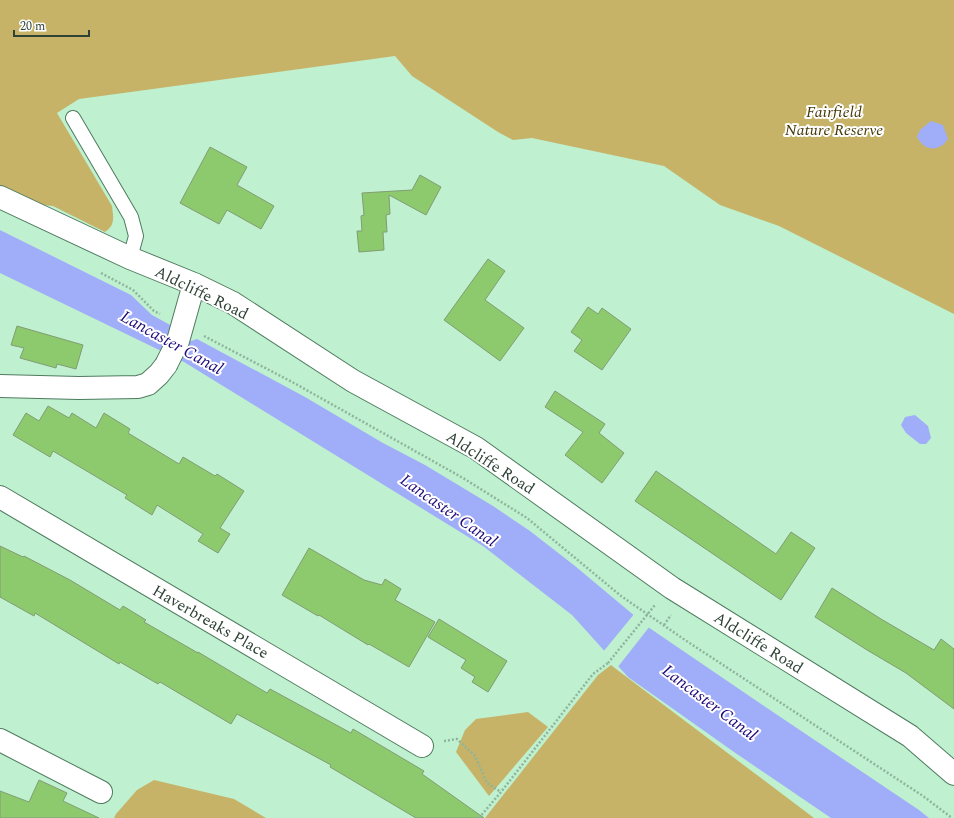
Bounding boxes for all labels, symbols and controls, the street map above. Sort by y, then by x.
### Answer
scale bar [14,12,89,38]
text: 20 m [20,17,45,36]
park label: Fairfield Nature Reserve [785,100,883,142]
street label: Aldcliffe Road [151,260,253,326]
water label: Lancaster Canal [115,304,228,382]
street label: Aldcliffe Road [441,425,540,501]
water label: Lancaster Canal [394,468,503,554]
street label: Haverbreaks Place [148,579,273,665]
street label: Aldcliffe Road [709,606,808,680]
water label: Lancaster Canal [656,658,763,748]

